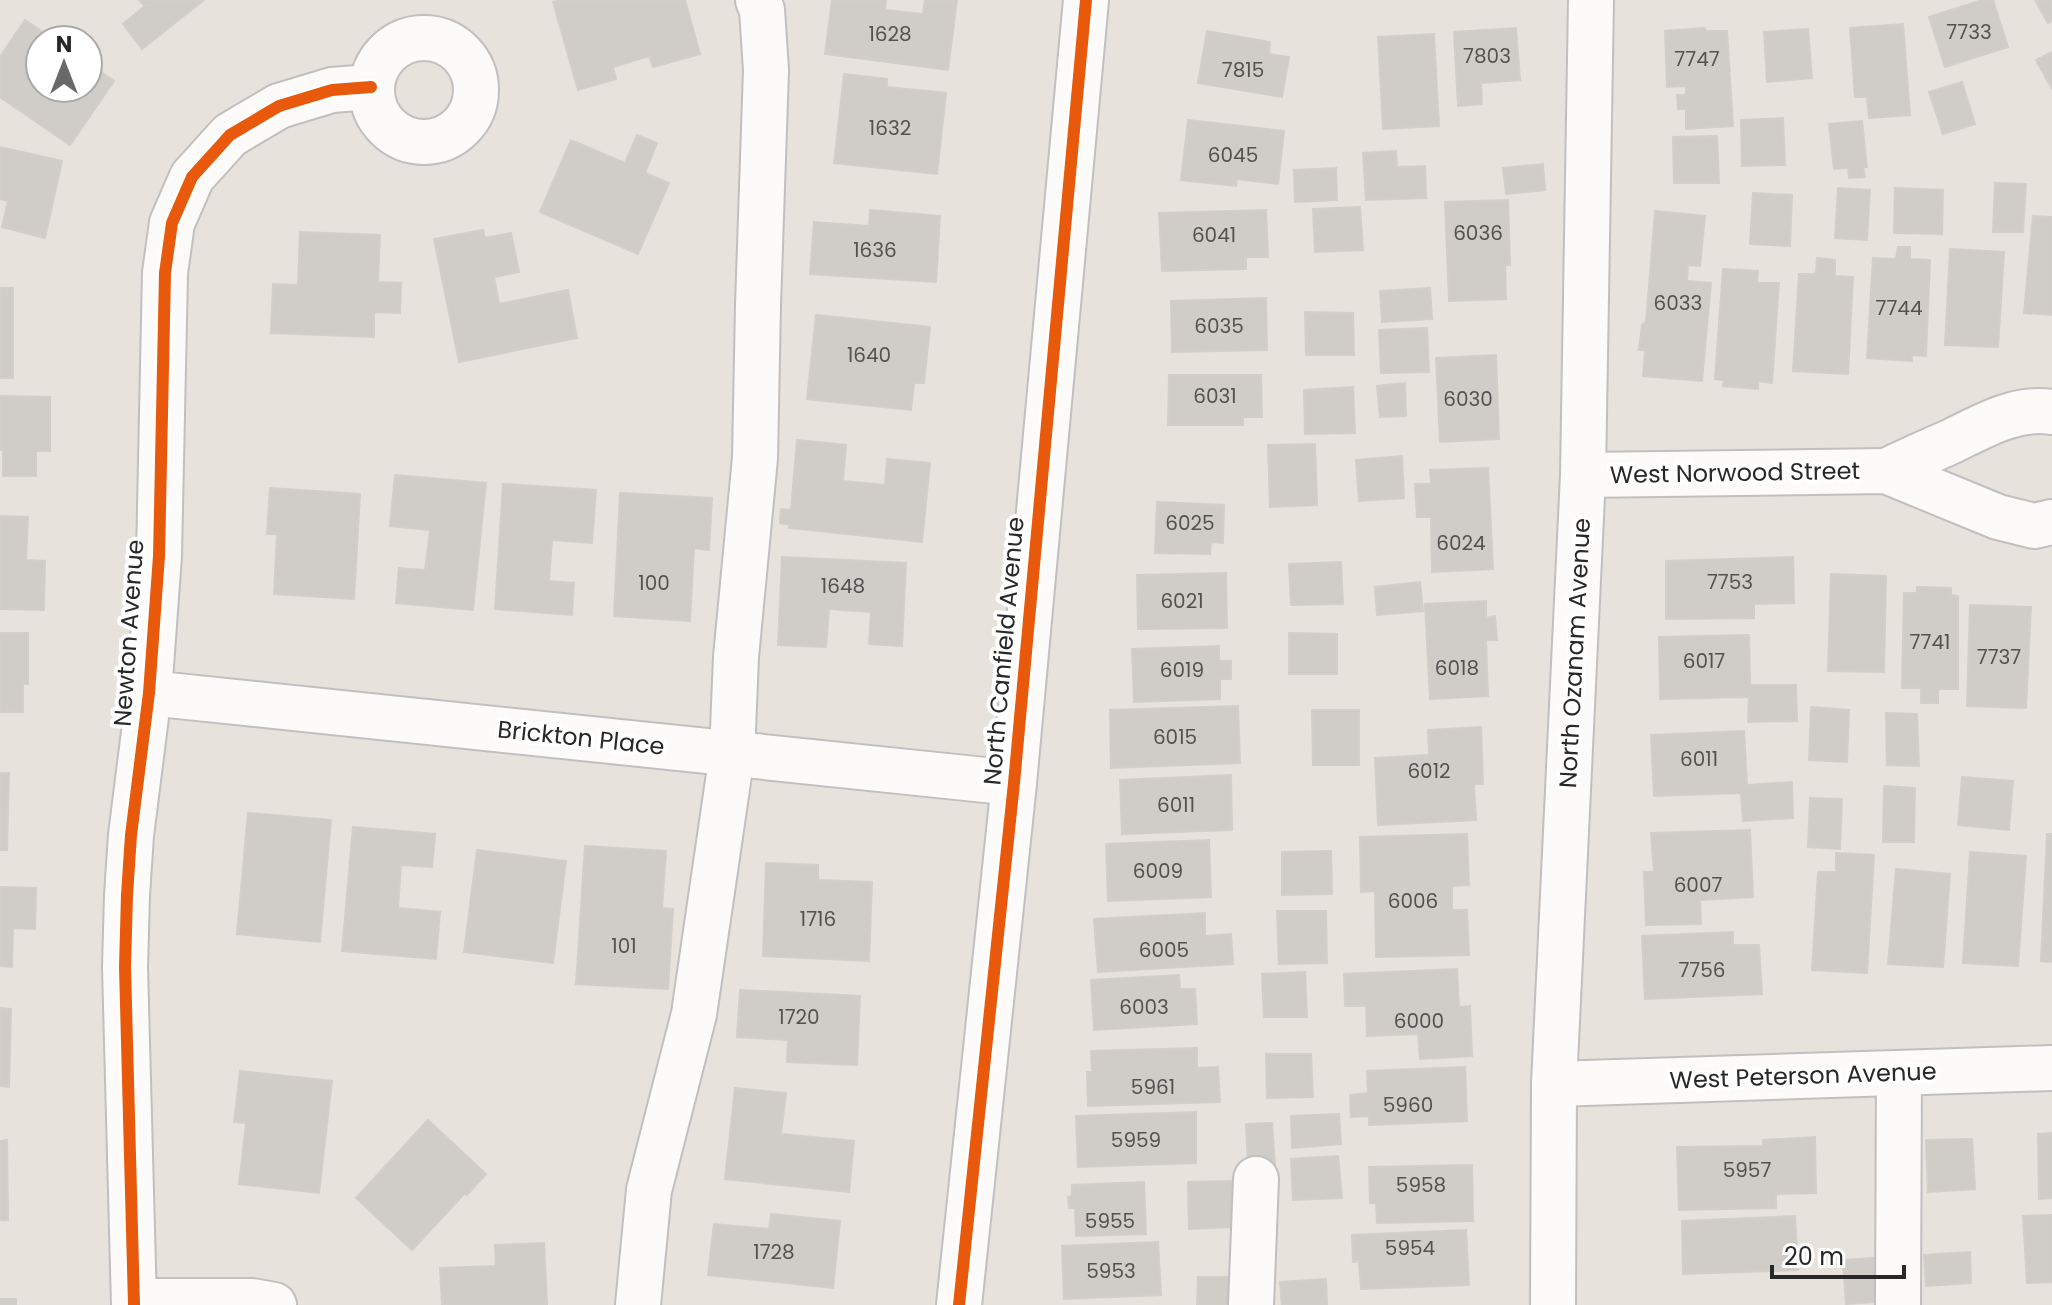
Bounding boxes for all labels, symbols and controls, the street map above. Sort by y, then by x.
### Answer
house number: 7733 [1946,18,1992,46]
house number: 1628 [868,20,912,48]
north arrow [24,24,104,104]
text: N [56,29,72,60]
house number: 7803 [1463,42,1511,70]
house number: 7747 [1674,45,1720,73]
house number: 7815 [1222,56,1264,84]
house number: 1632 [869,114,911,142]
house number: 6045 [1208,141,1258,169]
house number: 6036 [1453,219,1503,247]
house number: 6041 [1192,221,1236,249]
house number: 1636 [853,236,897,264]
house number: 6033 [1654,289,1702,317]
house number: 7744 [1876,294,1923,322]
house number: 6035 [1194,312,1244,340]
house number: 1640 [847,341,891,369]
house number: 6031 [1193,382,1237,410]
house number: 6030 [1443,385,1493,413]
street label: West Norwood Street [1609,454,1860,491]
house number: 6025 [1165,509,1215,537]
street label: North Canfield Avenue [975,515,1032,786]
street label: North Ozanam Avenue [1551,517,1598,789]
house number: 6024 [1436,529,1486,557]
street label: Newton Avenue [106,538,151,728]
house number: 7753 [1707,568,1753,596]
house number: 100 [638,569,670,597]
house number: 1648 [821,572,865,600]
house number: 6021 [1160,587,1204,615]
house number: 7741 [1910,628,1950,656]
house number: 7737 [1977,643,2021,671]
house number: 6017 [1683,647,1725,675]
house number: 6018 [1435,654,1479,682]
house number: 6019 [1160,656,1204,684]
street label: Brickton Place [496,712,666,763]
house number: 6015 [1153,723,1197,751]
house number: 6011 [1680,745,1718,773]
house number: 6012 [1407,757,1451,785]
house number: 6011 [1157,791,1195,819]
house number: 6009 [1133,857,1183,885]
house number: 6007 [1674,871,1722,899]
house number: 6006 [1388,887,1438,915]
house number: 1716 [800,905,836,933]
house number: 101 [611,932,637,960]
house number: 6005 [1139,936,1189,964]
house number: 7756 [1678,956,1726,984]
house number: 6003 [1119,993,1169,1021]
house number: 1720 [778,1003,820,1031]
house number: 6000 [1394,1007,1444,1035]
street label: West Peterson Avenue [1669,1054,1937,1097]
house number: 5961 [1131,1073,1175,1101]
house number: 5960 [1383,1091,1433,1119]
house number: 5959 [1111,1126,1161,1154]
house number: 5957 [1723,1156,1771,1184]
house number: 5958 [1396,1171,1446,1199]
house number: 5955 [1085,1207,1135,1235]
scale bar [1772,1229,1904,1279]
house number: 5954 [1385,1234,1435,1262]
house number: 1728 [753,1238,795,1266]
text: 20 m [1784,1240,1844,1273]
house number: 5953 [1086,1257,1136,1285]

